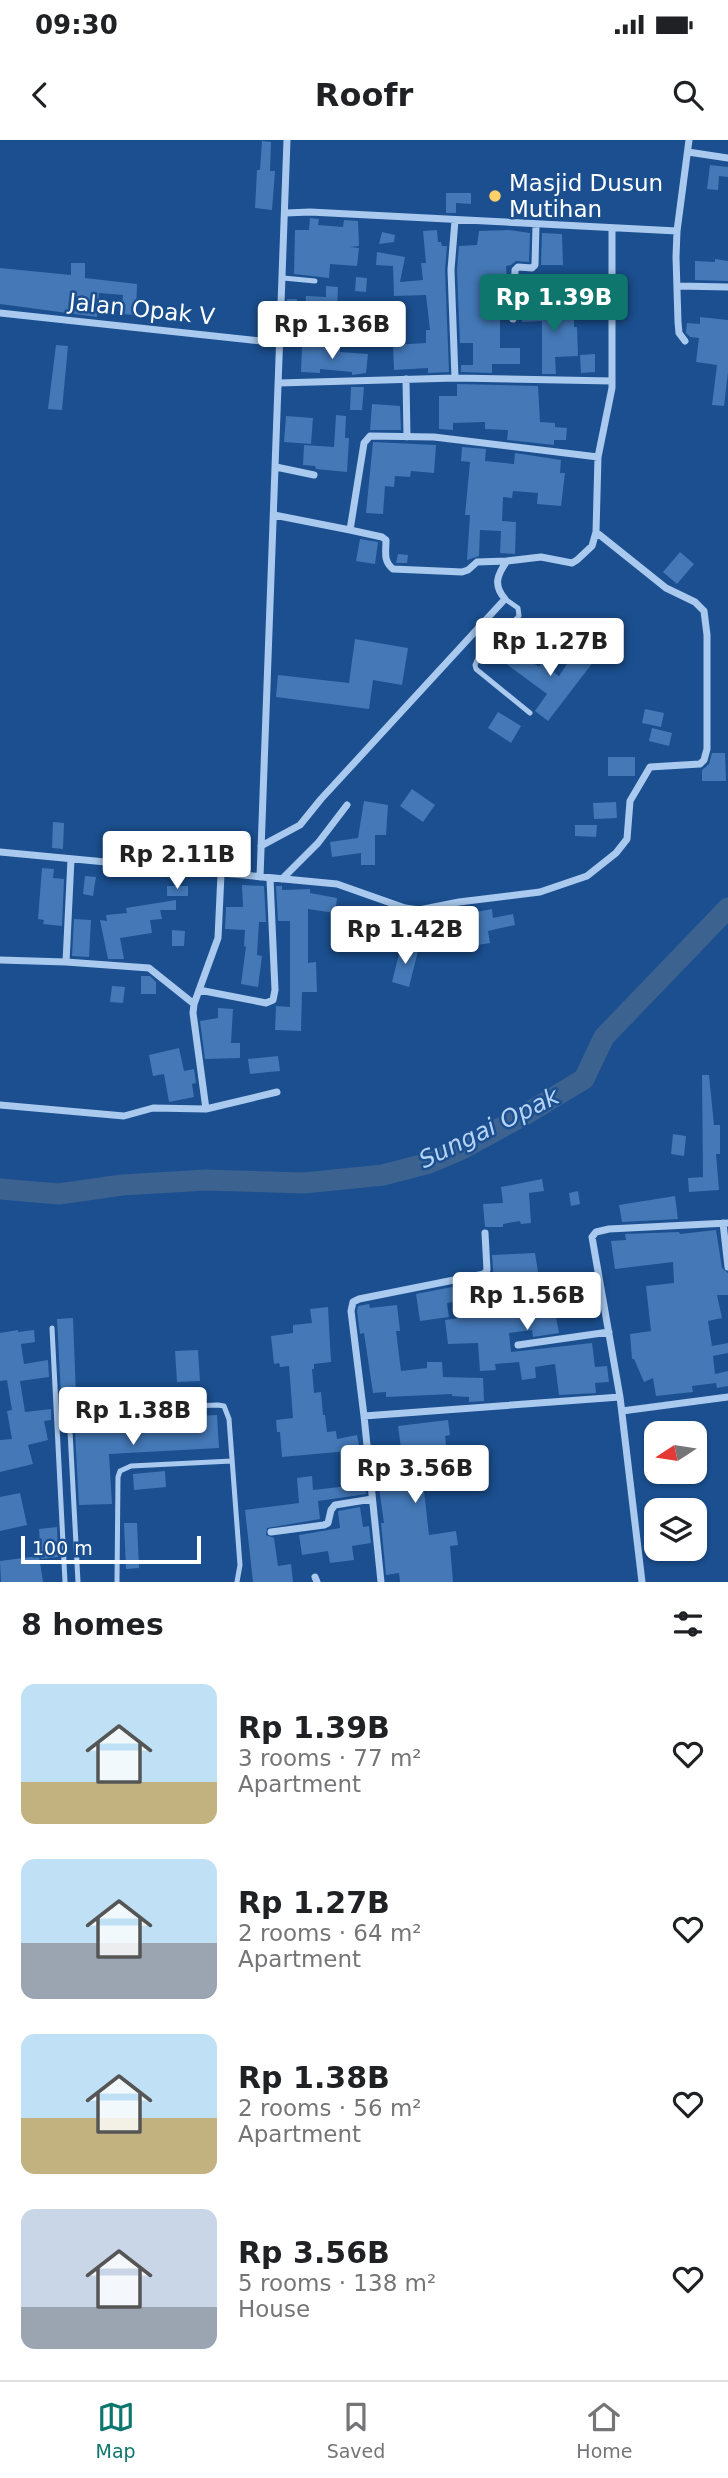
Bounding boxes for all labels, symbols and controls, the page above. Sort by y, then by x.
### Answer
text: 09:30 [35,10,118,40]
icon: back [21,76,59,114]
text: Roofr [315,76,413,114]
icon: search [669,76,707,114]
place label: Masjid Dusun Mutihan [509,170,663,222]
marker: Masjid Dusun Mutihan [487,188,503,204]
pin: Rp 1.39B [482,274,626,334]
text: Rp 1.39B [496,284,612,310]
street label: Jalan Opak V [66,288,216,330]
pin: Rp 1.36B [260,302,404,361]
text: Rp 1.36B [274,311,390,337]
pin: Rp 1.27B [478,618,622,678]
text: Rp 1.27B [492,628,608,654]
pin: Rp 2.11B [105,832,249,891]
text: Rp 2.11B [119,841,235,867]
pin: Rp 1.42B [333,906,477,966]
text: Rp 1.42B [347,916,463,942]
water label: Sungai Opak [414,1081,565,1174]
pin: Rp 1.56B [455,1272,599,1332]
text: Rp 1.56B [469,1282,585,1308]
pin: Rp 1.38B [61,1388,205,1447]
text: Rp 1.38B [75,1397,191,1423]
north arrow [644,1421,707,1484]
map controls [644,1421,707,1561]
pin: Rp 3.56B [343,1446,487,1505]
text: Rp 3.56B [357,1455,473,1481]
button: layers [644,1498,707,1561]
scale bar [21,1533,201,1565]
text: 100 m [32,1537,93,1559]
icon: filters [669,1605,707,1643]
text: 8 homes [21,1607,164,1642]
text: Rp 1.39B [238,1710,390,1745]
icon: home [77,1712,161,1796]
icon: heart [669,1735,707,1773]
text: 3 rooms · 77 m² [238,1745,422,1771]
text: Apartment [238,1771,361,1797]
text: Rp 1.27B [238,1885,390,1920]
icon: home [77,1887,161,1971]
icon: heart [669,1910,707,1948]
text: 2 rooms · 64 m² [238,1920,422,1946]
text: Apartment [238,1946,361,1972]
text: Rp 1.38B [238,2060,390,2095]
icon: home [77,2062,161,2146]
icon: heart [669,2085,707,2123]
text: 2 rooms · 56 m² [238,2095,422,2121]
text: Apartment [238,2121,361,2147]
text: Rp 3.56B [238,2235,390,2270]
icon: home [77,2237,161,2321]
icon: heart [669,2260,707,2298]
text: 5 rooms · 138 m² [238,2270,436,2296]
text: House [238,2296,310,2322]
tab: Map [96,2398,136,2462]
tab: Saved [327,2398,385,2462]
tab: Home [576,2398,632,2462]

